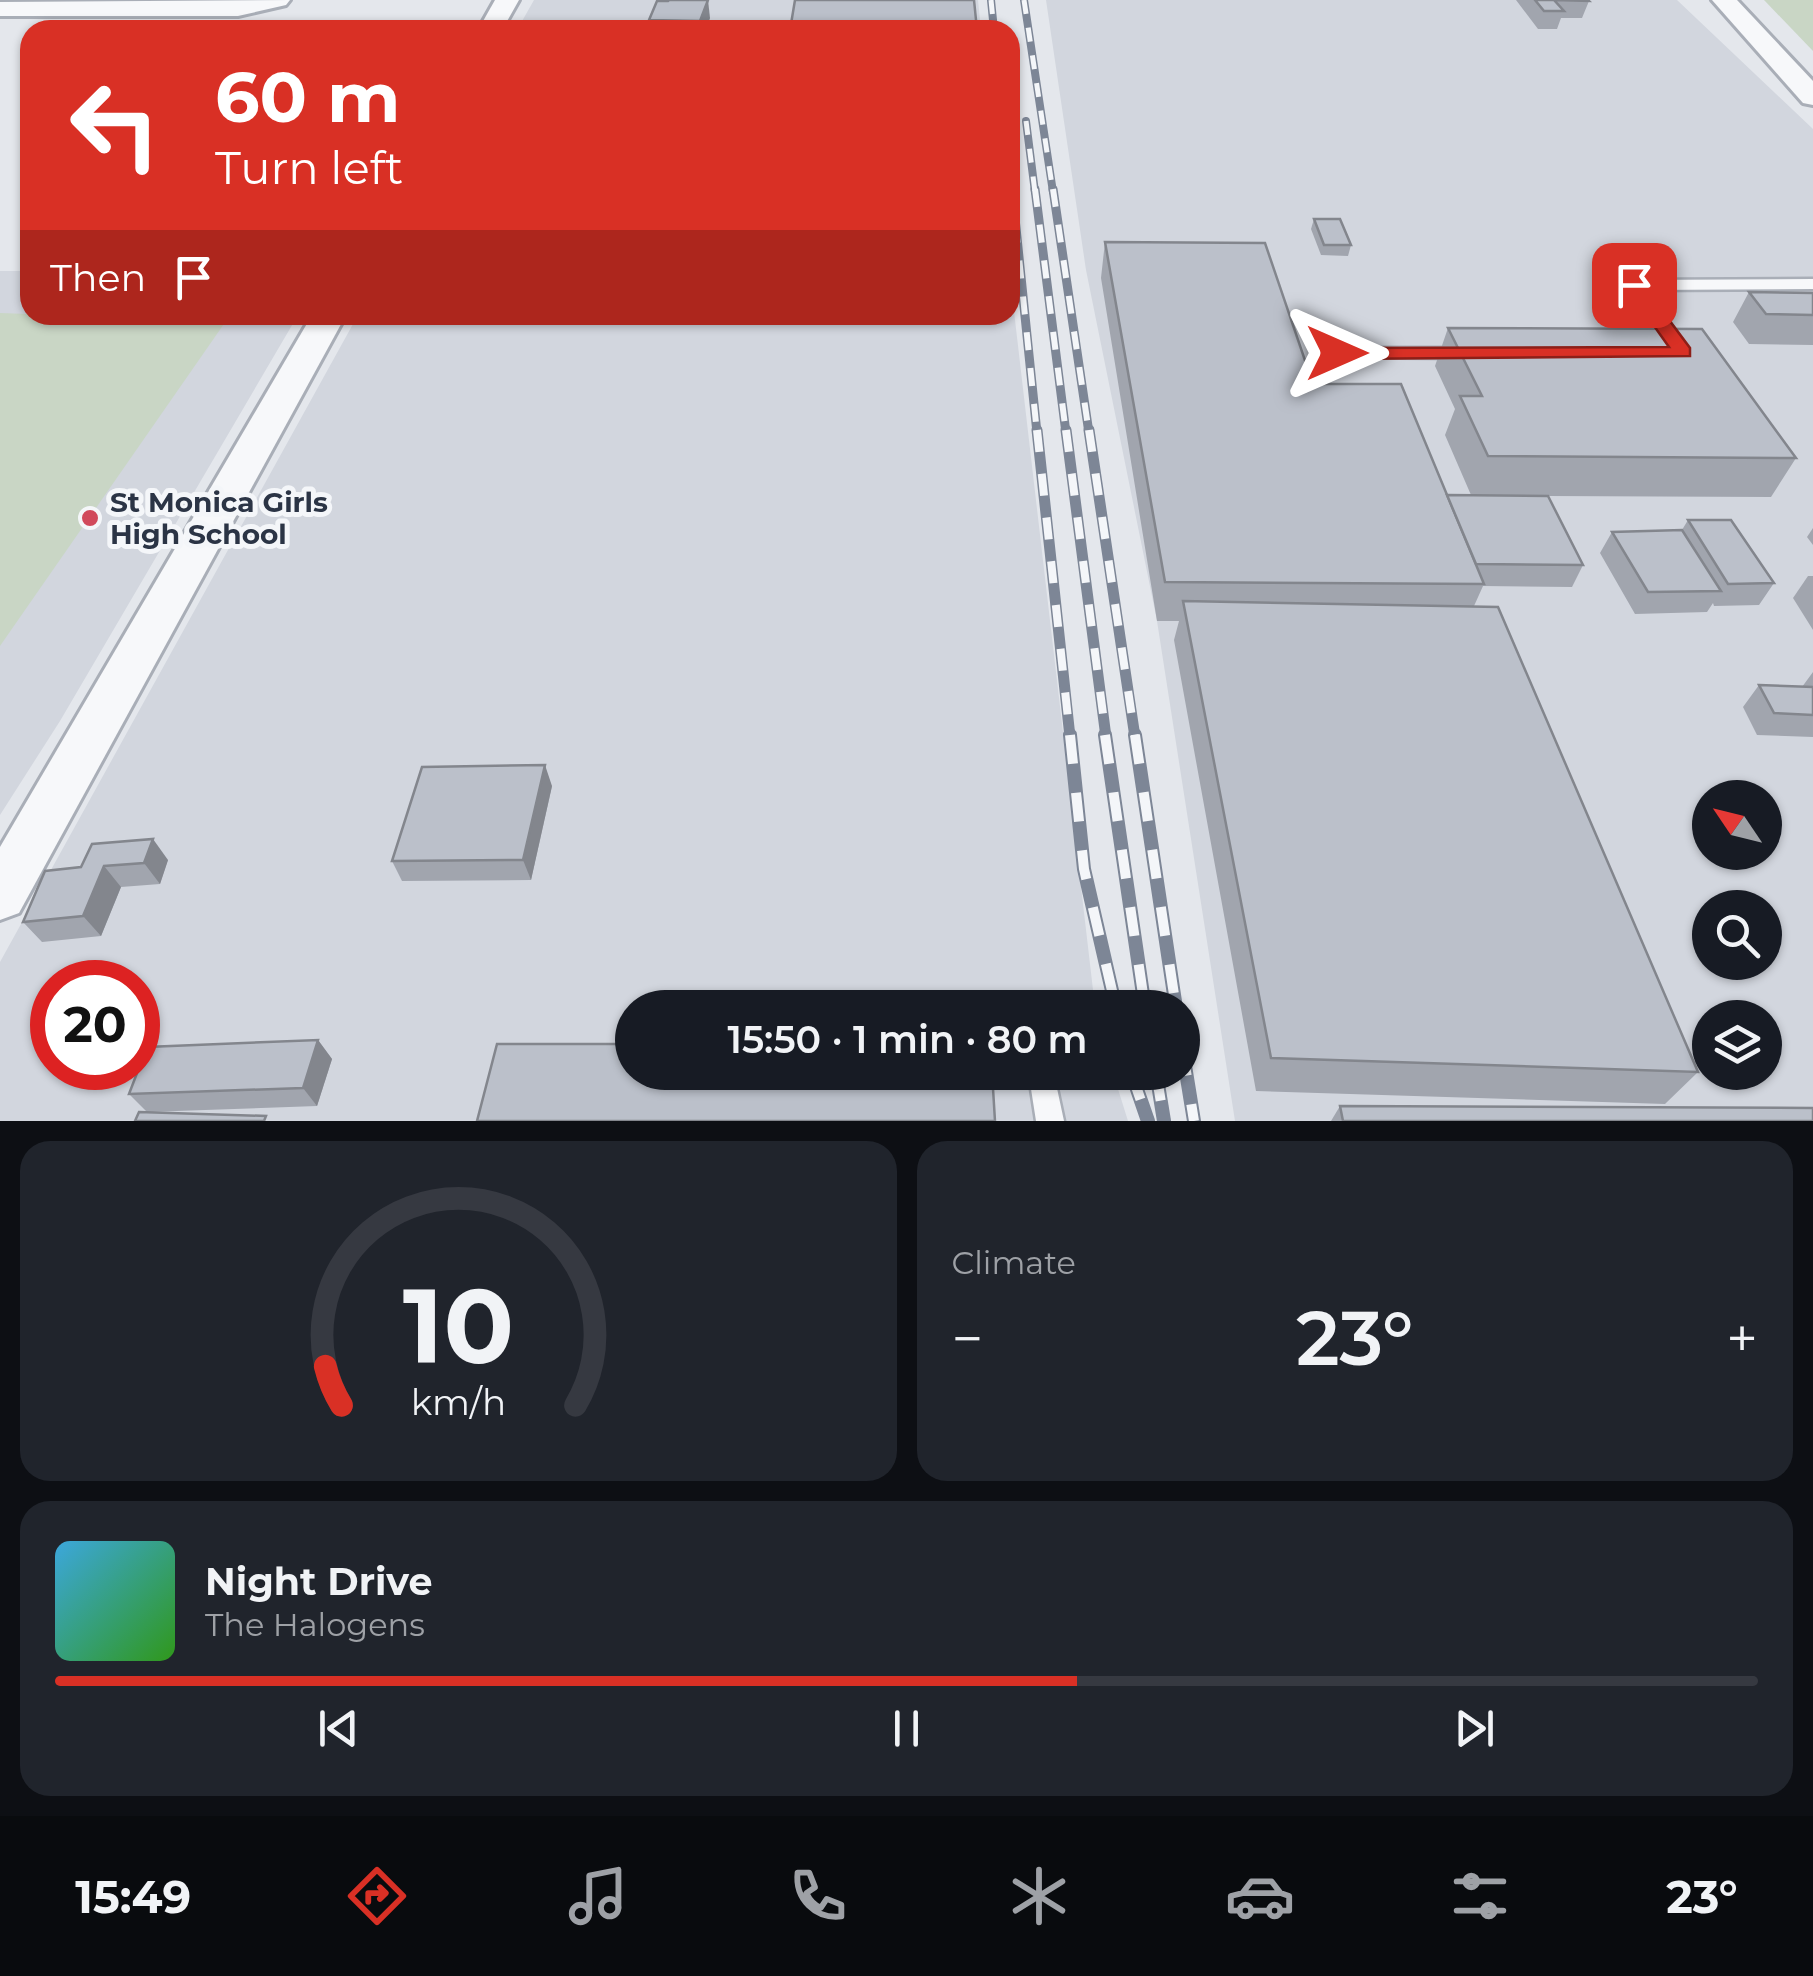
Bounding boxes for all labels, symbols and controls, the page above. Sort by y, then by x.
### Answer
text: 60 m [215,54,400,140]
icon: left [50,60,180,190]
text: Turn left [215,140,403,195]
pin [1592,243,1677,328]
icon: arrive [166,250,221,305]
text: Then [50,254,146,301]
icon: arrive [1607,258,1662,313]
position arrow [1285,301,1389,405]
place label: St Monica Girls High School [110,485,328,551]
marker: St Monica Girls High School [79,507,101,529]
north arrow [1692,780,1782,870]
map controls [1692,780,1782,1090]
button: search [1692,890,1782,980]
speed limit sign: 20 [30,960,160,1090]
button: layers [1692,1000,1782,1090]
text: 15:50 · 1 min · 80 m [727,1016,1088,1063]
text: Climate [952,1243,1076,1282]
text: 10 [403,1262,514,1389]
text: 23° [1296,1292,1414,1384]
text: − [952,1305,983,1372]
text: + [1726,1305,1758,1372]
text: km/h [411,1380,506,1424]
text: Night Drive [205,1558,432,1605]
text: The Halogens [205,1605,425,1644]
icon: previous [311,1701,366,1756]
icon: pause [879,1701,934,1756]
icon: next [1447,1701,1502,1756]
icon: directions [342,1861,412,1931]
icon: music [563,1861,633,1931]
icon: phone [783,1861,853,1931]
icon: climate [1004,1861,1074,1931]
icon: car [1225,1861,1295,1931]
icon: filters [1445,1861,1515,1931]
text: 15:49 [75,1869,191,1924]
text: 23° [1666,1869,1738,1924]

